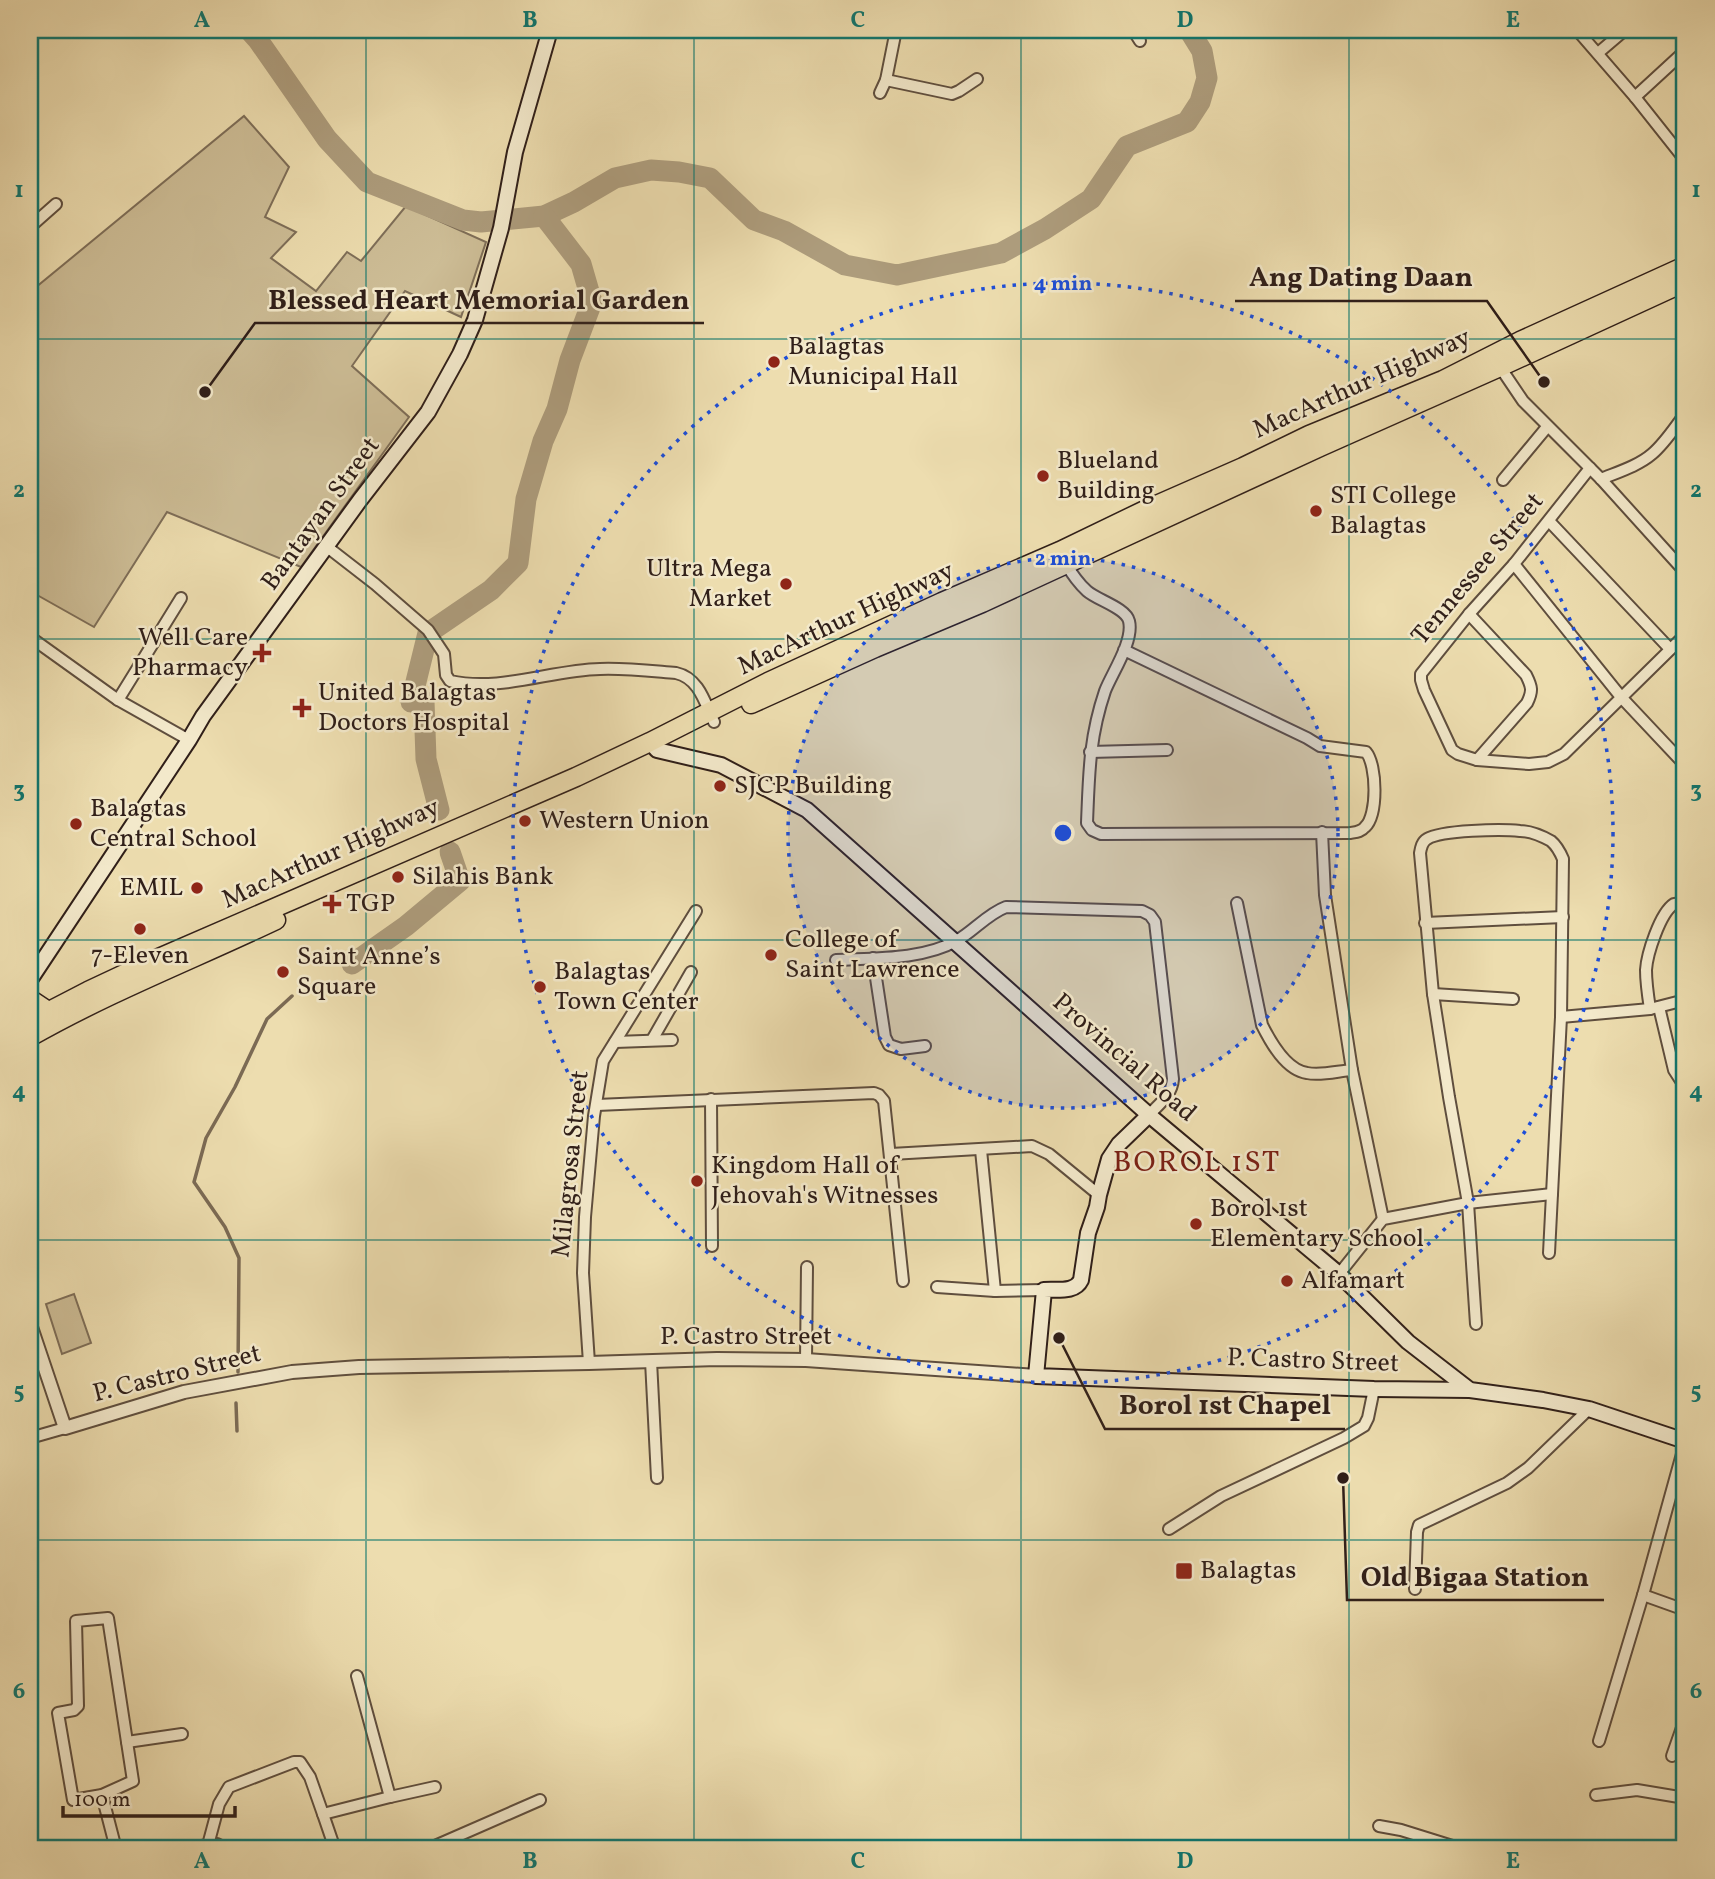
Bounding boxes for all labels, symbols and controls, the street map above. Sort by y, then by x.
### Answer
text: A [194,5,210,37]
text: B [522,5,538,37]
text: C [851,5,865,37]
text: D [1177,5,1194,37]
text: E [1506,5,1520,37]
text: 1 [14,175,24,207]
text: 1 [1691,175,1701,207]
callout: Ang Dating Daan [1235,252,1487,301]
text: Ang Dating Daan [1249,259,1473,298]
text: 4 min [1034,270,1092,299]
callout: Blessed Heart Memorial Garden [255,274,704,323]
text: Blessed Heart Memorial Garden [268,282,690,321]
street label: MacArthur Highway [1247,320,1477,448]
place label: Balagtas Municipal Hall [788,329,958,395]
marker: Balagtas Municipal Hall [766,354,782,370]
street label: Bantayan Street [253,430,389,598]
place label: Blueland Building [1057,443,1159,509]
marker: Blueland Building [1035,468,1051,484]
text: 2 [13,475,25,507]
text: 2 [1690,475,1702,507]
place label: STI College Balagtas [1330,478,1456,544]
street label: Tennessee Street [1403,485,1553,653]
marker: STI College Balagtas [1308,503,1324,519]
text: 2 min [1035,545,1091,574]
place label: Ultra Mega Market [646,551,772,617]
street label: MacArthur Highway [732,553,960,685]
marker: Ultra Mega Market [778,576,794,592]
place label: Well Care Pharmacy [132,620,248,686]
marker: Well Care Pharmacy [254,645,270,661]
place label: United Balagtas Doctors Hospital [318,675,509,741]
marker: United Balagtas Doctors Hospital [292,698,312,718]
place label: SJCP Building [734,768,892,804]
text: 3 [13,775,25,807]
text: 3 [1690,775,1702,807]
marker: SJCP Building [712,778,728,794]
street label: MacArthur Highway [216,790,446,918]
place label: Balagtas Central School [90,791,257,857]
place label: Western Union [539,803,710,839]
marker: Western Union [517,813,533,829]
marker: Balagtas Central School [68,816,84,832]
centre of rings [1051,821,1075,845]
place label: Silahis Bank [412,859,553,895]
marker: Silahis Bank [390,869,406,885]
place label: EMIL [119,870,183,906]
marker: EMIL [189,880,205,896]
place label: TGP [346,886,395,922]
marker: TGP [324,896,340,912]
marker: 7-Eleven [132,921,148,937]
place label: College of Saint Lawrence [785,922,960,988]
place label: 7-Eleven [91,938,189,974]
place label: Saint Anne’s Square [297,939,441,1005]
marker: College of Saint Lawrence [763,947,779,963]
place label: Balagtas Town Center [554,954,699,1020]
marker: Saint Anne’s Square [275,964,291,980]
marker: Balagtas Town Center [532,979,548,995]
street label: Provincial Road [1044,985,1204,1131]
street label: Milagrosa Street [543,1069,599,1259]
text: 4 [12,1076,26,1108]
text: 4 [1689,1076,1703,1108]
district label: BOROL 1ST [1113,1142,1281,1184]
place label: Kingdom Hall of Jehovah's Witnesses [711,1148,938,1214]
marker: Kingdom Hall of Jehovah's Witnesses [689,1173,705,1189]
place label: Borol 1st Elementary School [1210,1191,1424,1257]
marker: Borol 1st Elementary School [1188,1216,1204,1232]
place label: Alfamart [1301,1263,1405,1299]
marker: Alfamart [1279,1273,1295,1289]
street label: P. Castro Street [660,1319,832,1355]
street label: P. Castro Street [89,1336,265,1412]
street label: P. Castro Street [1226,1340,1400,1382]
text: 5 [13,1376,25,1408]
text: 5 [1690,1376,1702,1408]
callout: Borol 1st Chapel [1105,1380,1345,1429]
text: Borol 1st Chapel [1119,1387,1331,1426]
callout: Old Bigaa Station [1347,1551,1604,1600]
place label: Balagtas [1200,1553,1296,1589]
text: Old Bigaa Station [1361,1559,1589,1598]
marker: Balagtas [1174,1561,1194,1581]
text: 6 [13,1676,25,1708]
text: 6 [1690,1676,1702,1708]
scale bar [63,1774,234,1818]
text: 100 m [74,1786,131,1815]
text: A [194,1846,210,1878]
text: B [522,1846,538,1878]
text: C [851,1846,865,1878]
text: D [1177,1846,1194,1878]
text: E [1506,1846,1520,1878]

